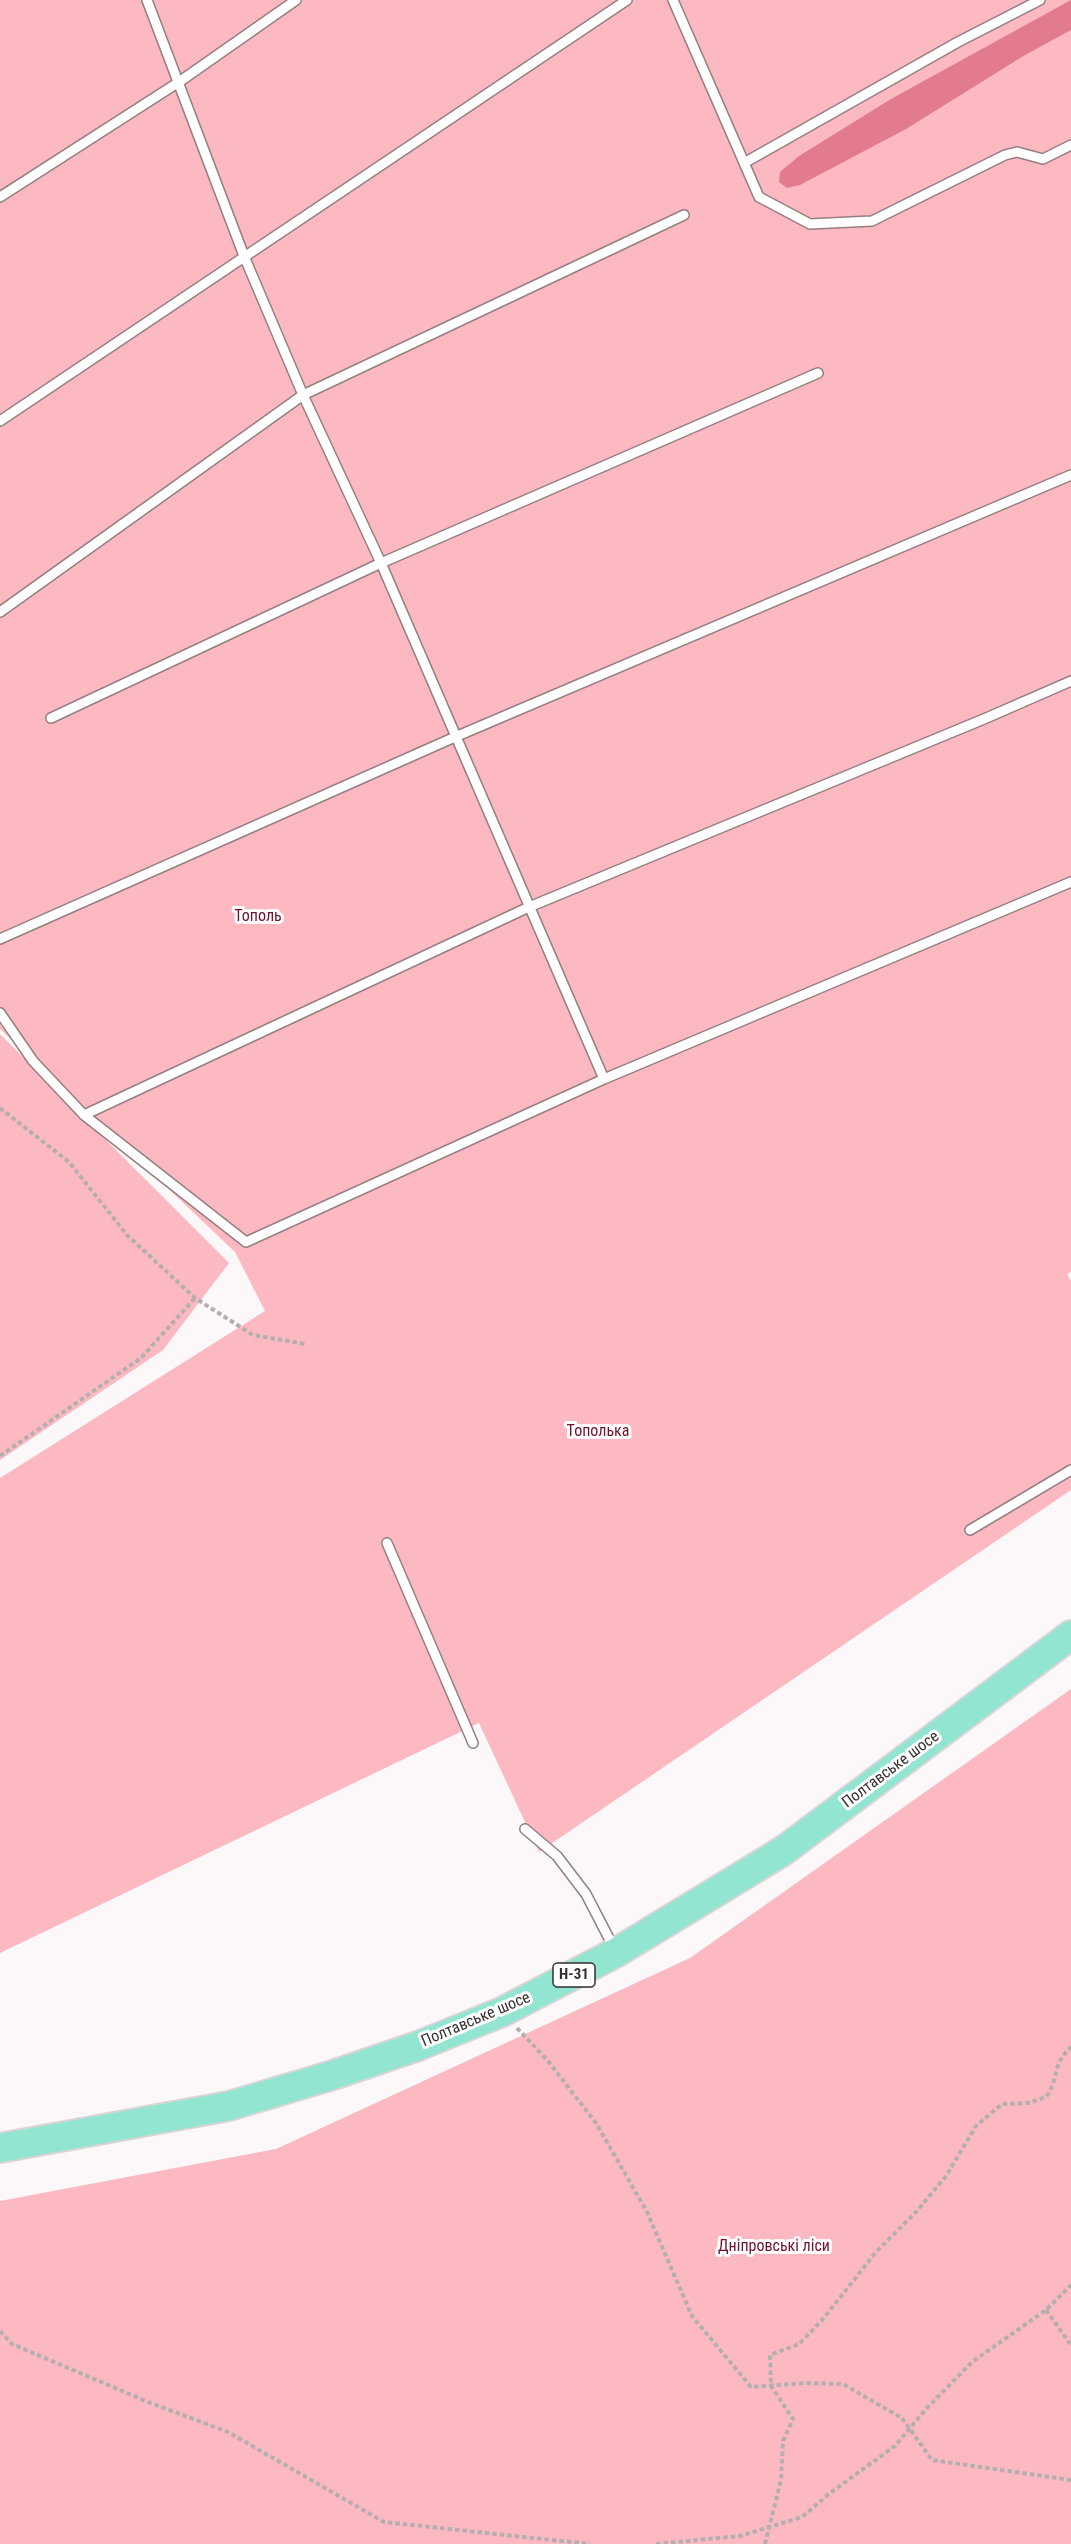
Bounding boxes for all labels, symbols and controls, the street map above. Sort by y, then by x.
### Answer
park label: Тополь [234,907,282,927]
park label: Тополька [567,1422,629,1442]
street label: Полтавське шосе [839,1727,943,1813]
road number: Н-31 [553,1963,595,1987]
street label: Полтавське шосе [419,1988,533,2052]
park label: Дніпровські ліси [718,2237,830,2257]

